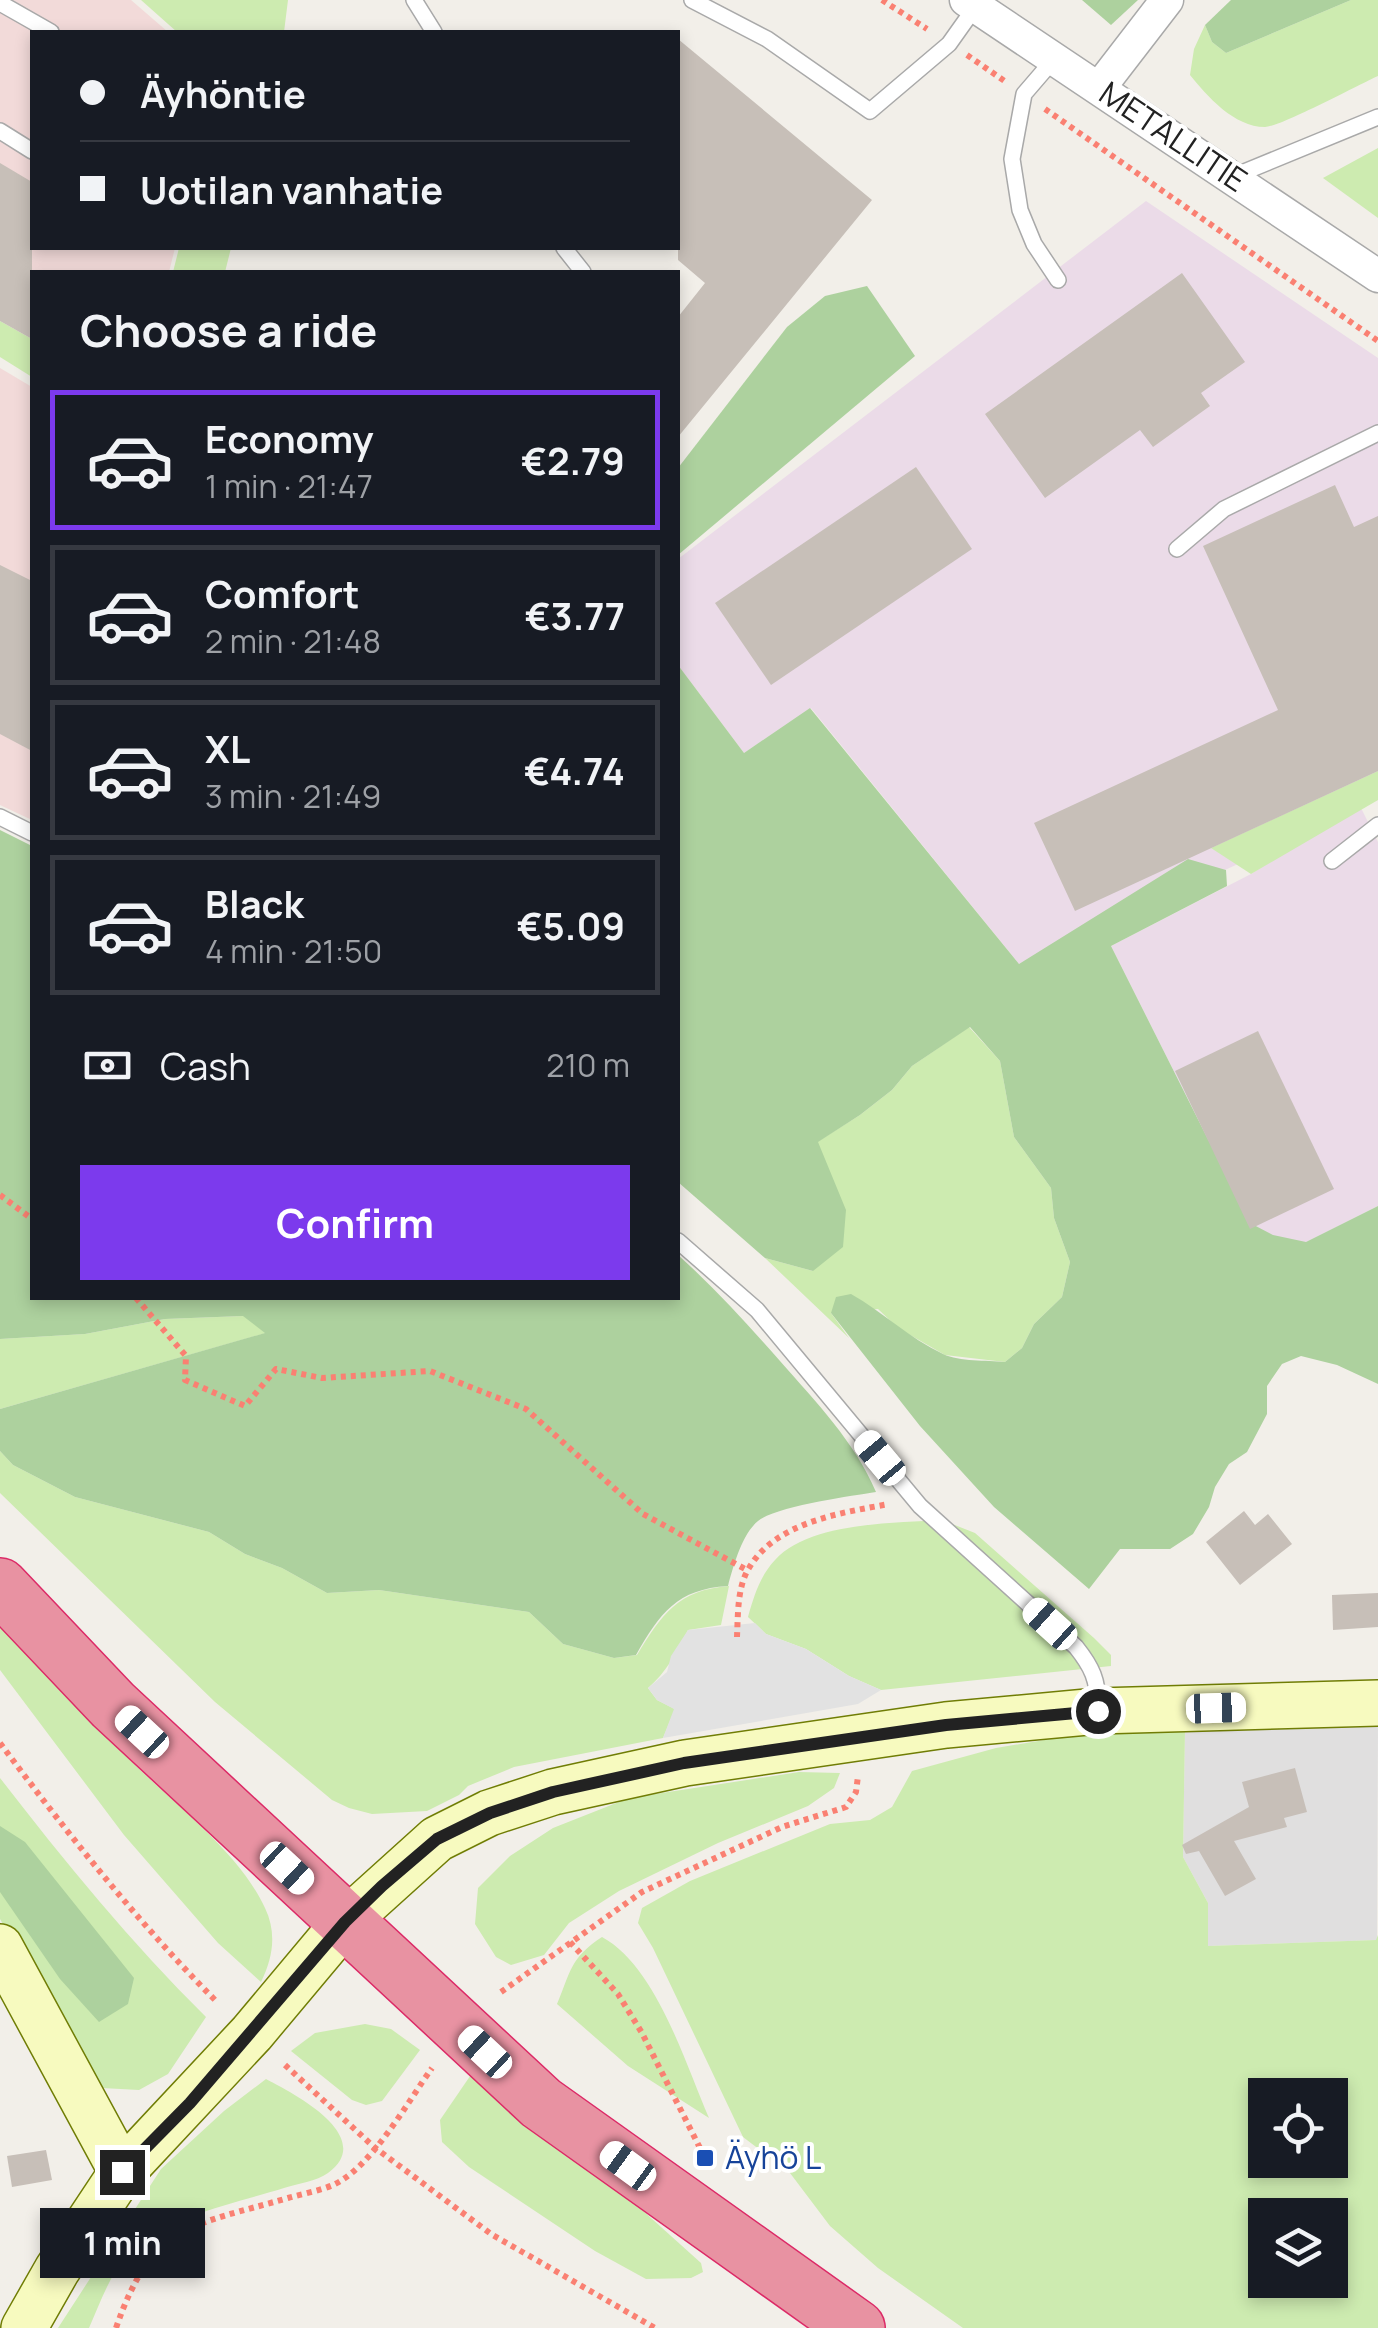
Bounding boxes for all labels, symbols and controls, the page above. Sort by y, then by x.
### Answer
text: Äyhöntie [140,67,306,119]
street label: METALLITIE [1091,71,1256,202]
text: Uotilan vanhatie [140,163,443,215]
text: Choose a ride [80,299,377,361]
text: Economy [205,412,374,464]
icon: car [85,415,175,505]
text: €2.79 [521,434,625,486]
text: 1 min · 21:47 [205,464,373,508]
text: Comfort [205,567,359,619]
icon: car [85,570,175,660]
text: €3.77 [525,589,625,641]
text: 2 min · 21:48 [205,619,381,663]
text: XL [205,722,250,774]
icon: car [85,725,175,815]
text: €4.74 [524,744,625,796]
text: 3 min · 21:49 [205,774,381,818]
text: Black [205,877,304,929]
icon: car [85,880,175,970]
text: €5.09 [517,899,625,951]
text: 4 min · 21:50 [205,929,382,973]
icon: cash [80,1038,135,1093]
text: Cash [160,1039,251,1091]
text: 210 m [546,1043,630,1087]
button: Confirm [80,1165,630,1280]
car [849,1425,911,1491]
car [1018,1593,1082,1655]
route start [1076,1689,1121,1734]
car [1185,1692,1247,1724]
car [110,1701,174,1763]
car [255,1837,319,1899]
car [453,2021,517,2083]
map controls [1248,2078,1348,2298]
button: locate [1248,2078,1348,2178]
place label: Äyhö L [725,2135,821,2179]
car [595,2136,661,2196]
marker: Äyhö L [694,2147,716,2169]
route end [100,2150,145,2195]
button: layers [1248,2198,1348,2298]
callout: 1 min [39,2207,204,2277]
text: 1 min [83,2221,162,2265]

